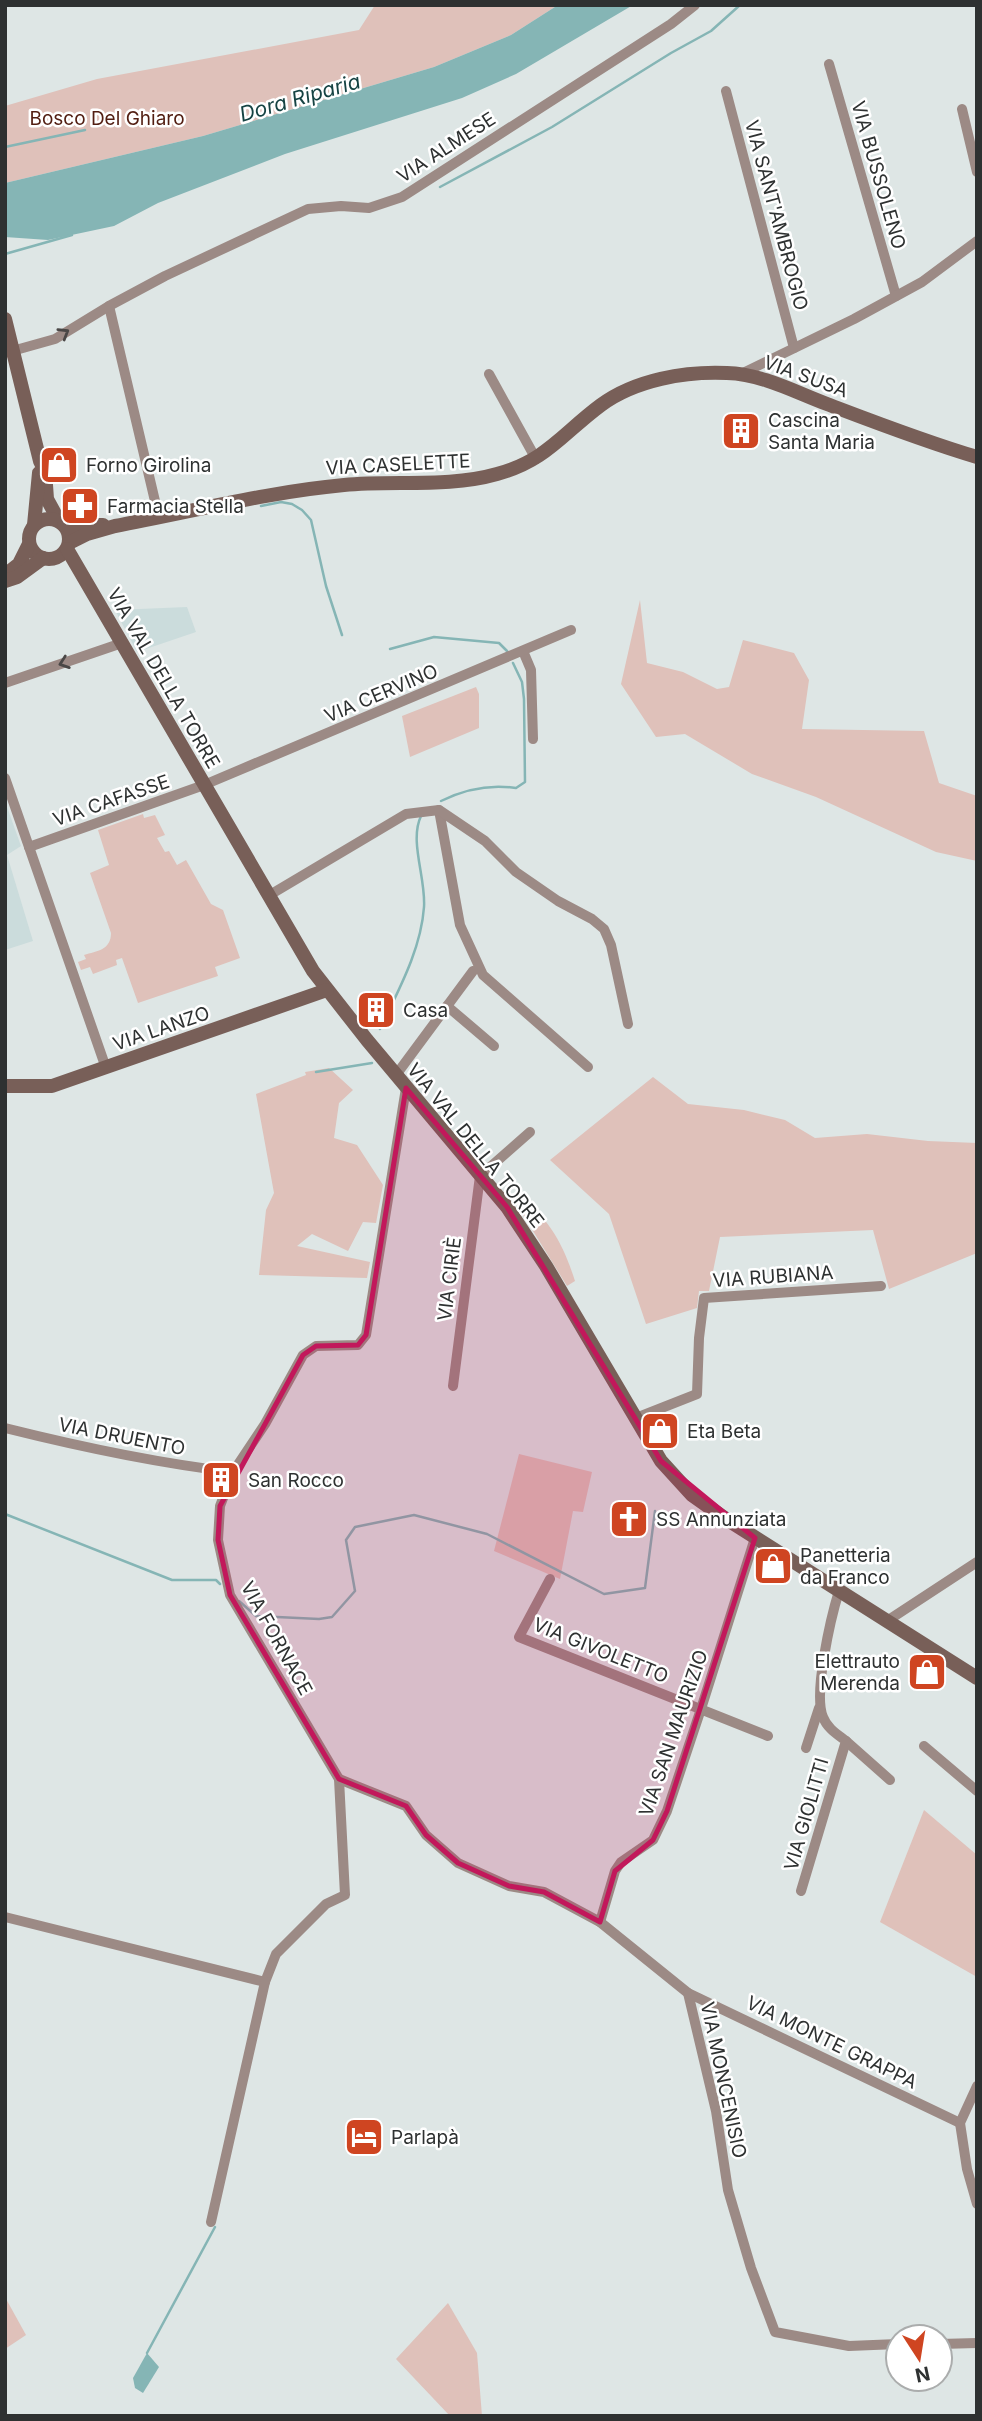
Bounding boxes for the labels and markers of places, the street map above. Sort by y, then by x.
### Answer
place label: Cascina Santa Maria [768,409,875,454]
building icon: Cascina Santa Maria [720,410,762,452]
shop icon: Forno Girolina [38,444,80,486]
place label: Forno Girolina [86,454,211,477]
pharmacy icon: Farmacia Stella [59,485,101,527]
place label: Farmacia Stella [107,495,244,518]
building icon: Casa [355,989,397,1031]
place label: Casa [403,999,448,1022]
shop icon: Eta Beta [639,1410,681,1452]
place label: Eta Beta [687,1420,761,1443]
building icon: San Rocco [200,1459,242,1501]
place label: San Rocco [248,1469,344,1492]
church icon: SS Annunziata [608,1498,650,1540]
place label: SS Annunziata [656,1508,787,1531]
place label: Panetteria da Franco [800,1544,891,1589]
shop icon: Panetteria da Franco [752,1545,794,1587]
place label: Elettrauto Merenda [814,1650,900,1695]
shop icon: Elettrauto Merenda [906,1651,948,1693]
hotel icon: Parlapà [343,2116,385,2158]
place label: Parlapà [391,2126,459,2149]

